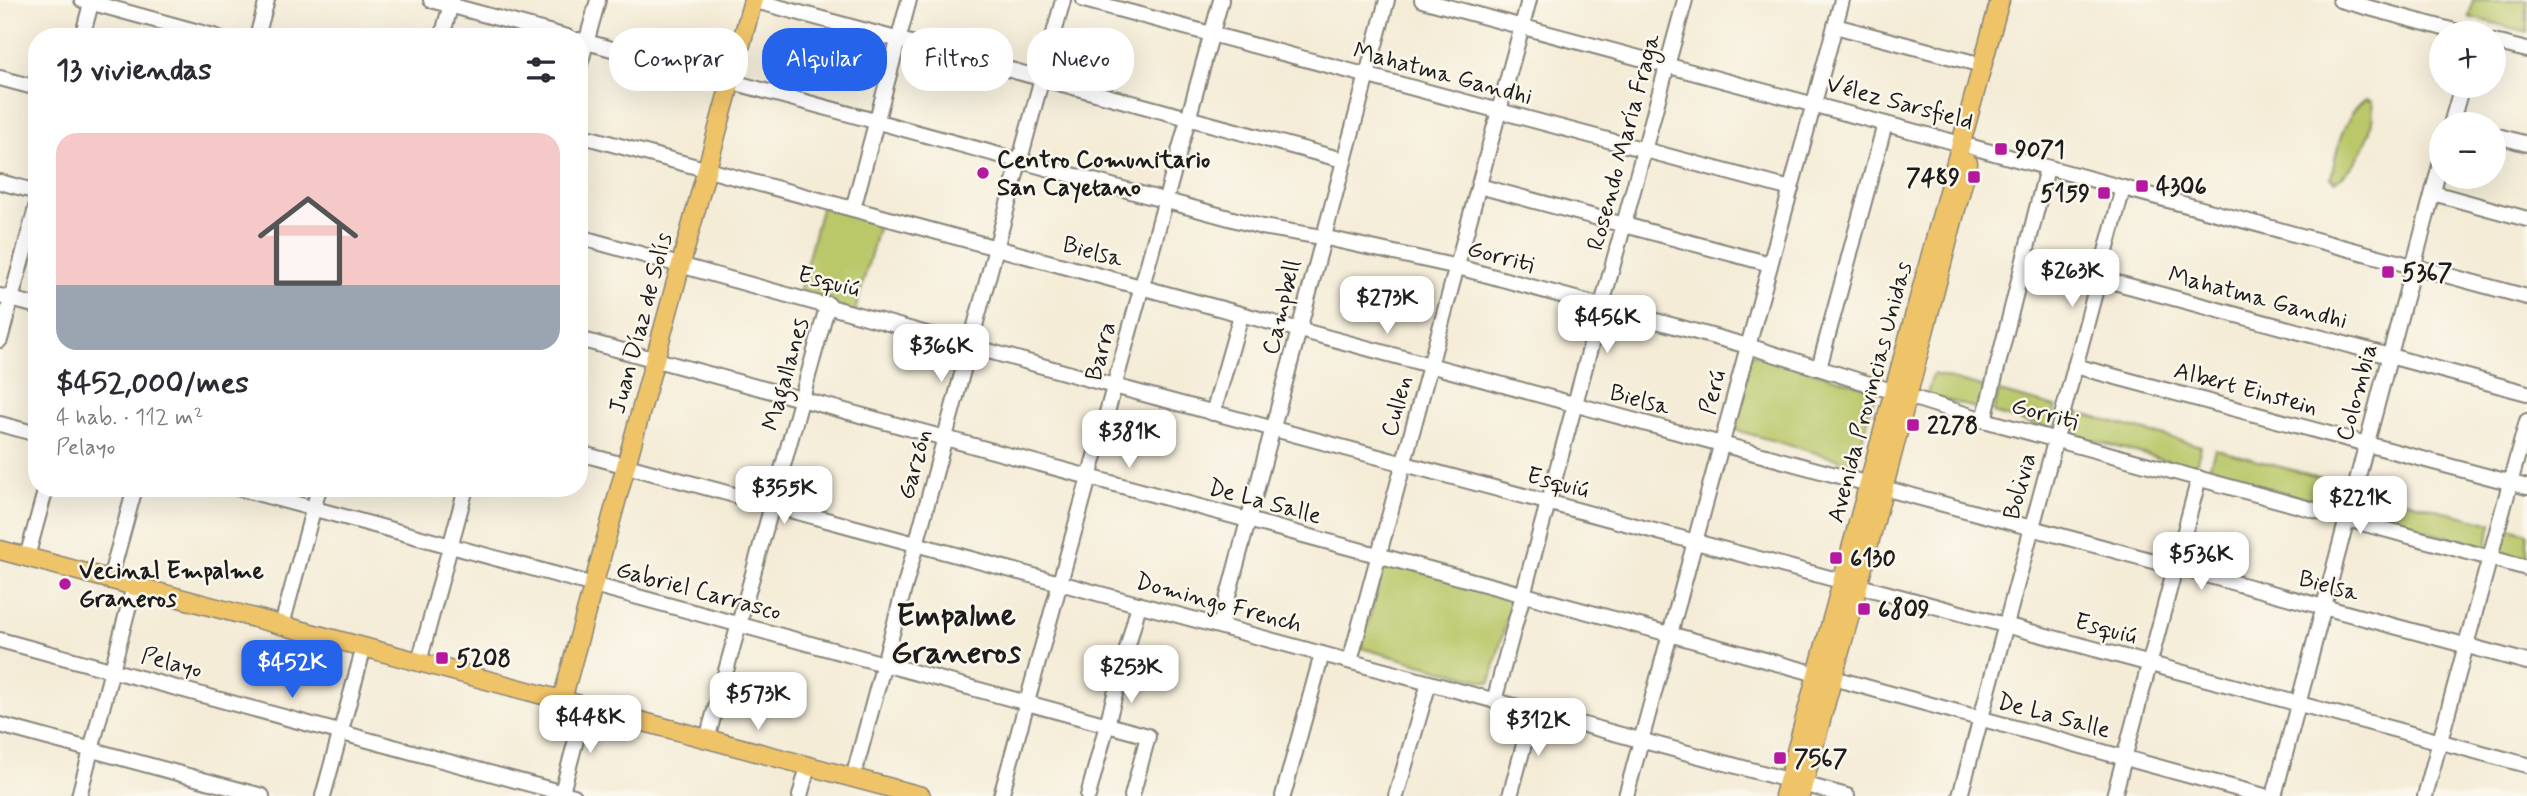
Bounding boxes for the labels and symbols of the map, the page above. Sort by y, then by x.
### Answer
street label: Rosendo María Fraga [1581,30,1670,255]
street label: Mahatma Gandhi [1350,36,1536,113]
street label: Vélez Sarsfield [1823,69,1977,138]
place label: 9071 [2015,135,2065,166]
marker: 9071 [1993,141,2009,157]
place label: Centro Comunitario San Cayetano [997,145,1210,204]
place label: 7489 [1906,163,1960,194]
marker: Centro Comunitario San Cayetano [975,165,991,181]
marker: 7489 [1966,169,1982,185]
place label: 4306 [2156,172,2207,203]
marker: 4306 [2134,178,2150,194]
place label: 5159 [2040,179,2090,210]
marker: 5159 [2096,185,2112,201]
street label: Juan Díaz de Solís [602,229,681,417]
street label: Bielsa [1059,230,1127,275]
street label: Gorriti [1464,234,1538,281]
pin: $263K [2023,250,2121,309]
street label: Campbell [1256,257,1309,358]
street label: Avenida Provincias Unidas [1821,258,1920,526]
place label: 5367 [2402,258,2453,289]
street label: Esquiú [794,259,863,306]
street label: Mahatma Gandhi [2165,260,2351,337]
marker: 5367 [2380,264,2396,280]
pin: $273K [1338,276,1436,336]
pin: $456K [1558,296,1656,355]
street label: Magallanes [756,314,820,435]
street label: Barra [1079,319,1124,384]
pin: $366K [892,324,990,384]
street label: Colombia [2330,340,2385,444]
street label: Albert Einstein [2170,355,2321,423]
street label: Perú [1693,367,1734,418]
street label: Cullen [1374,372,1420,440]
street label: Bielsa [1606,378,1674,423]
street label: Gorriti [2008,391,2082,438]
pin: $381K [1080,410,1178,470]
place label: 2278 [1927,411,1978,442]
marker: 2278 [1905,417,1921,433]
street label: Garzón [891,426,940,503]
street label: Bolivia [1997,450,2044,523]
street label: Esquiú [1523,460,1592,507]
pin: $355K [735,466,833,526]
street label: De La Salle [1205,472,1325,532]
pin: $221K [2311,476,2409,536]
pin: $536K [2152,532,2250,592]
place label: 6130 [1850,544,1896,575]
marker: 6130 [1828,550,1844,566]
street label: Gabriel Carrasco [612,554,785,628]
place label: Vecinal Empalme Graneros [79,556,265,615]
street label: Bielsa [2295,564,2363,609]
street label: Domingo French [1132,566,1305,641]
marker: Vecinal Empalme Graneros [57,576,73,592]
district label: Empalme Graneros [891,595,1022,674]
place label: 6809 [1878,595,1930,626]
marker: 6809 [1856,601,1872,617]
street label: Esquiú [2071,606,2140,653]
street label: Pelayo [138,640,206,686]
pin: $452K [243,640,341,700]
place label: 5208 [456,644,511,675]
pin: $253K [1082,646,1180,705]
marker: 5208 [434,650,450,666]
pin: $573K [709,672,807,732]
street label: De La Salle [1994,686,2114,746]
pin: $448K [541,696,639,755]
pin: $312K [1489,698,1587,758]
place label: 7567 [1794,744,1848,775]
marker: 7567 [1772,750,1788,766]

